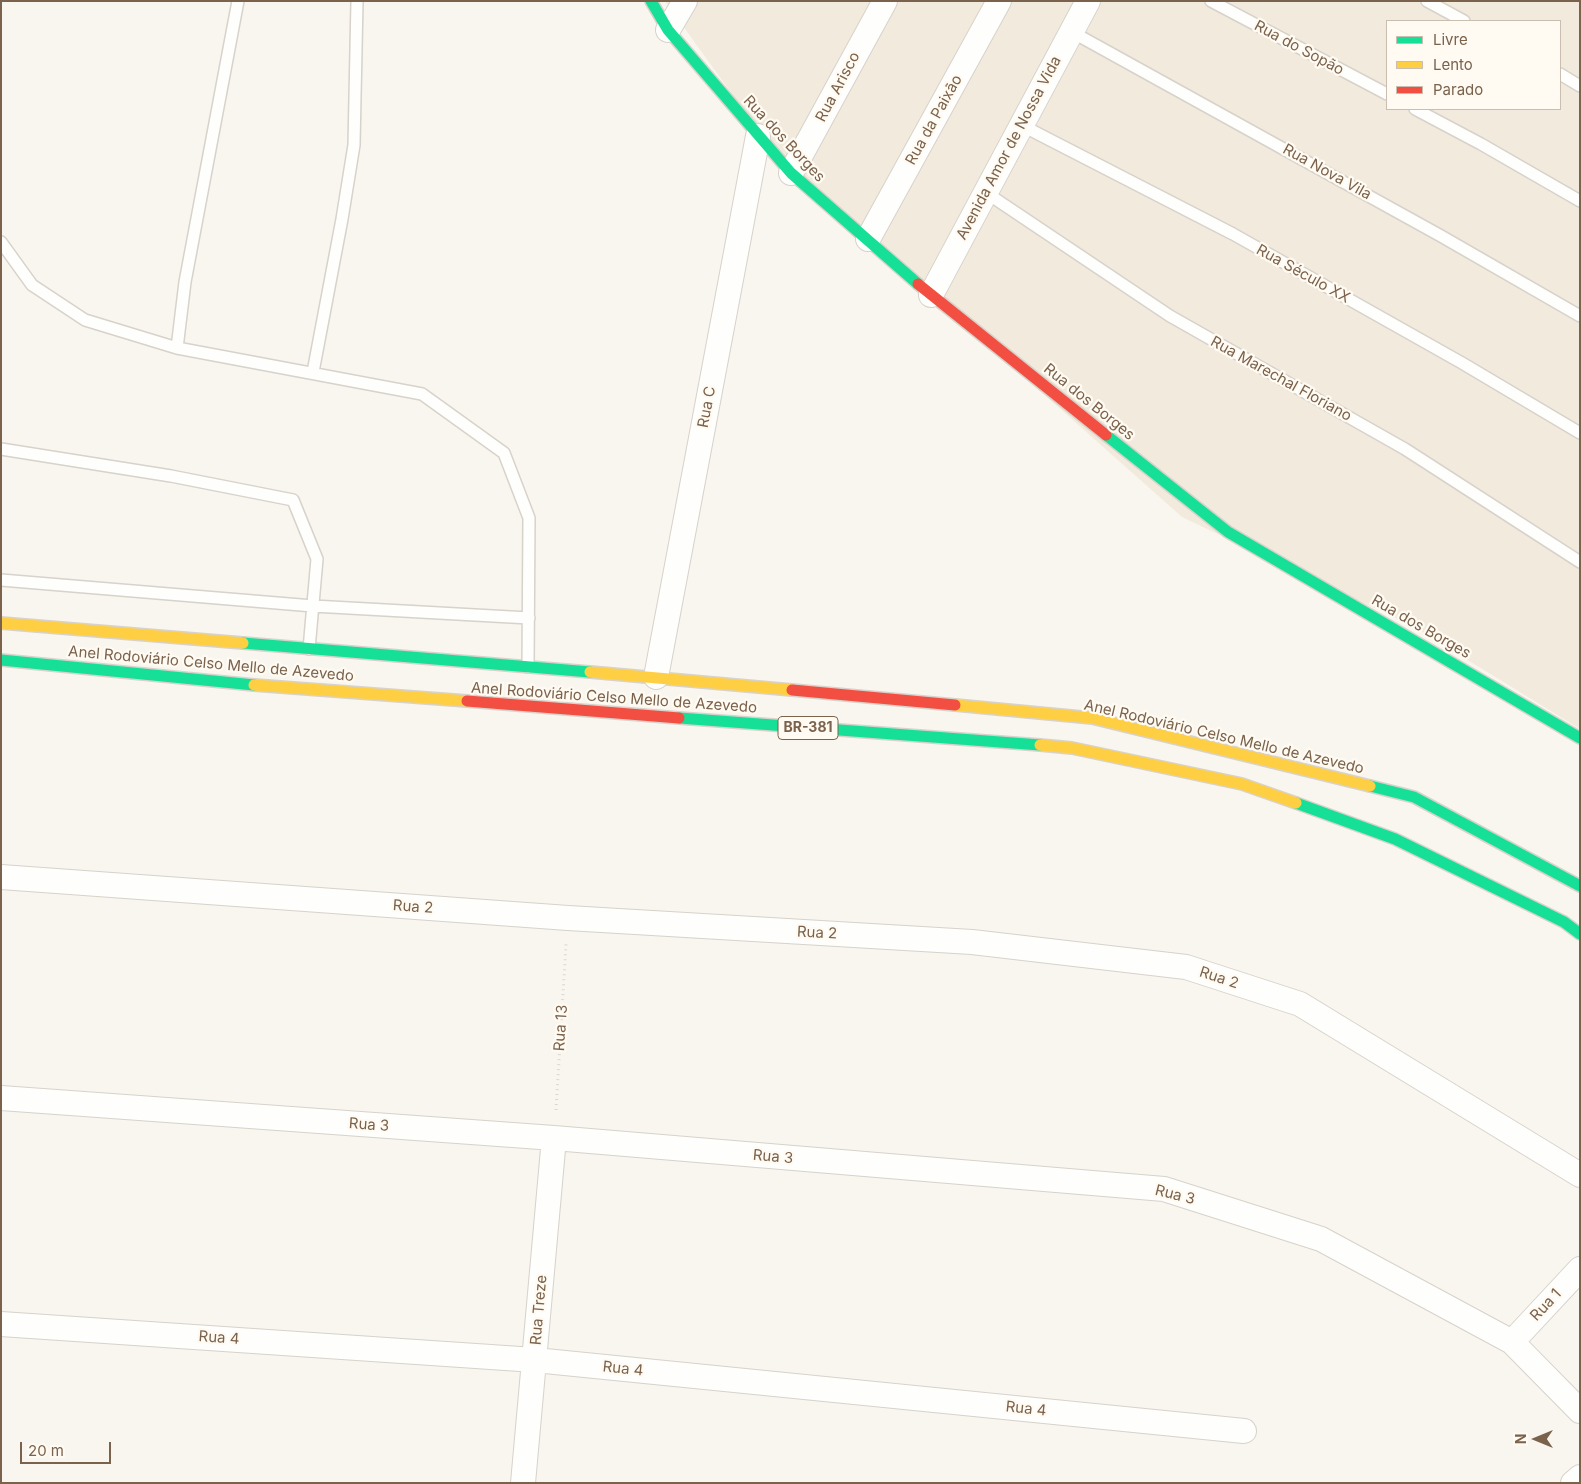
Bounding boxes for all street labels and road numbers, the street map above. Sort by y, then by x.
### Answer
street label: Rua do Sopão [1251,17,1347,79]
street label: Rua Arisco [812,49,864,125]
street label: Avenida Amor de Nossa Vida [953,53,1065,243]
street label: Rua da Paixão [902,72,966,168]
street label: Rua dos Borges [739,92,829,186]
street label: Rua Nova Vila [1280,140,1374,204]
street label: Rua Século XX [1253,241,1353,307]
street label: Rua Marechal Floriano [1207,333,1355,425]
street label: Rua dos Borges [1040,360,1138,444]
street label: Rua C [694,385,720,429]
street label: Rua dos Borges [1368,591,1474,663]
street label: Anel Rodoviário Celso Mello de Azevedo [67,643,355,685]
street label: Anel Rodoviário Celso Mello de Azevedo [470,679,758,717]
street label: Anel Rodoviário Celso Mello de Azevedo [1082,696,1366,778]
road number: BR-381 [778,716,838,740]
street label: Rua 2 [392,897,434,917]
street label: Rua 2 [796,923,838,943]
street label: Rua 2 [1197,963,1241,993]
street label: Rua 13 [550,1004,572,1052]
street label: Rua 3 [348,1115,390,1135]
street label: Rua 3 [752,1146,794,1168]
street label: Rua 3 [1153,1181,1197,1209]
street label: Rua Treze [527,1274,551,1346]
street label: Rua 1 [1527,1285,1565,1325]
street label: Rua 4 [198,1328,240,1348]
street label: Rua 4 [602,1358,644,1380]
street label: Rua 4 [1005,1398,1047,1420]

